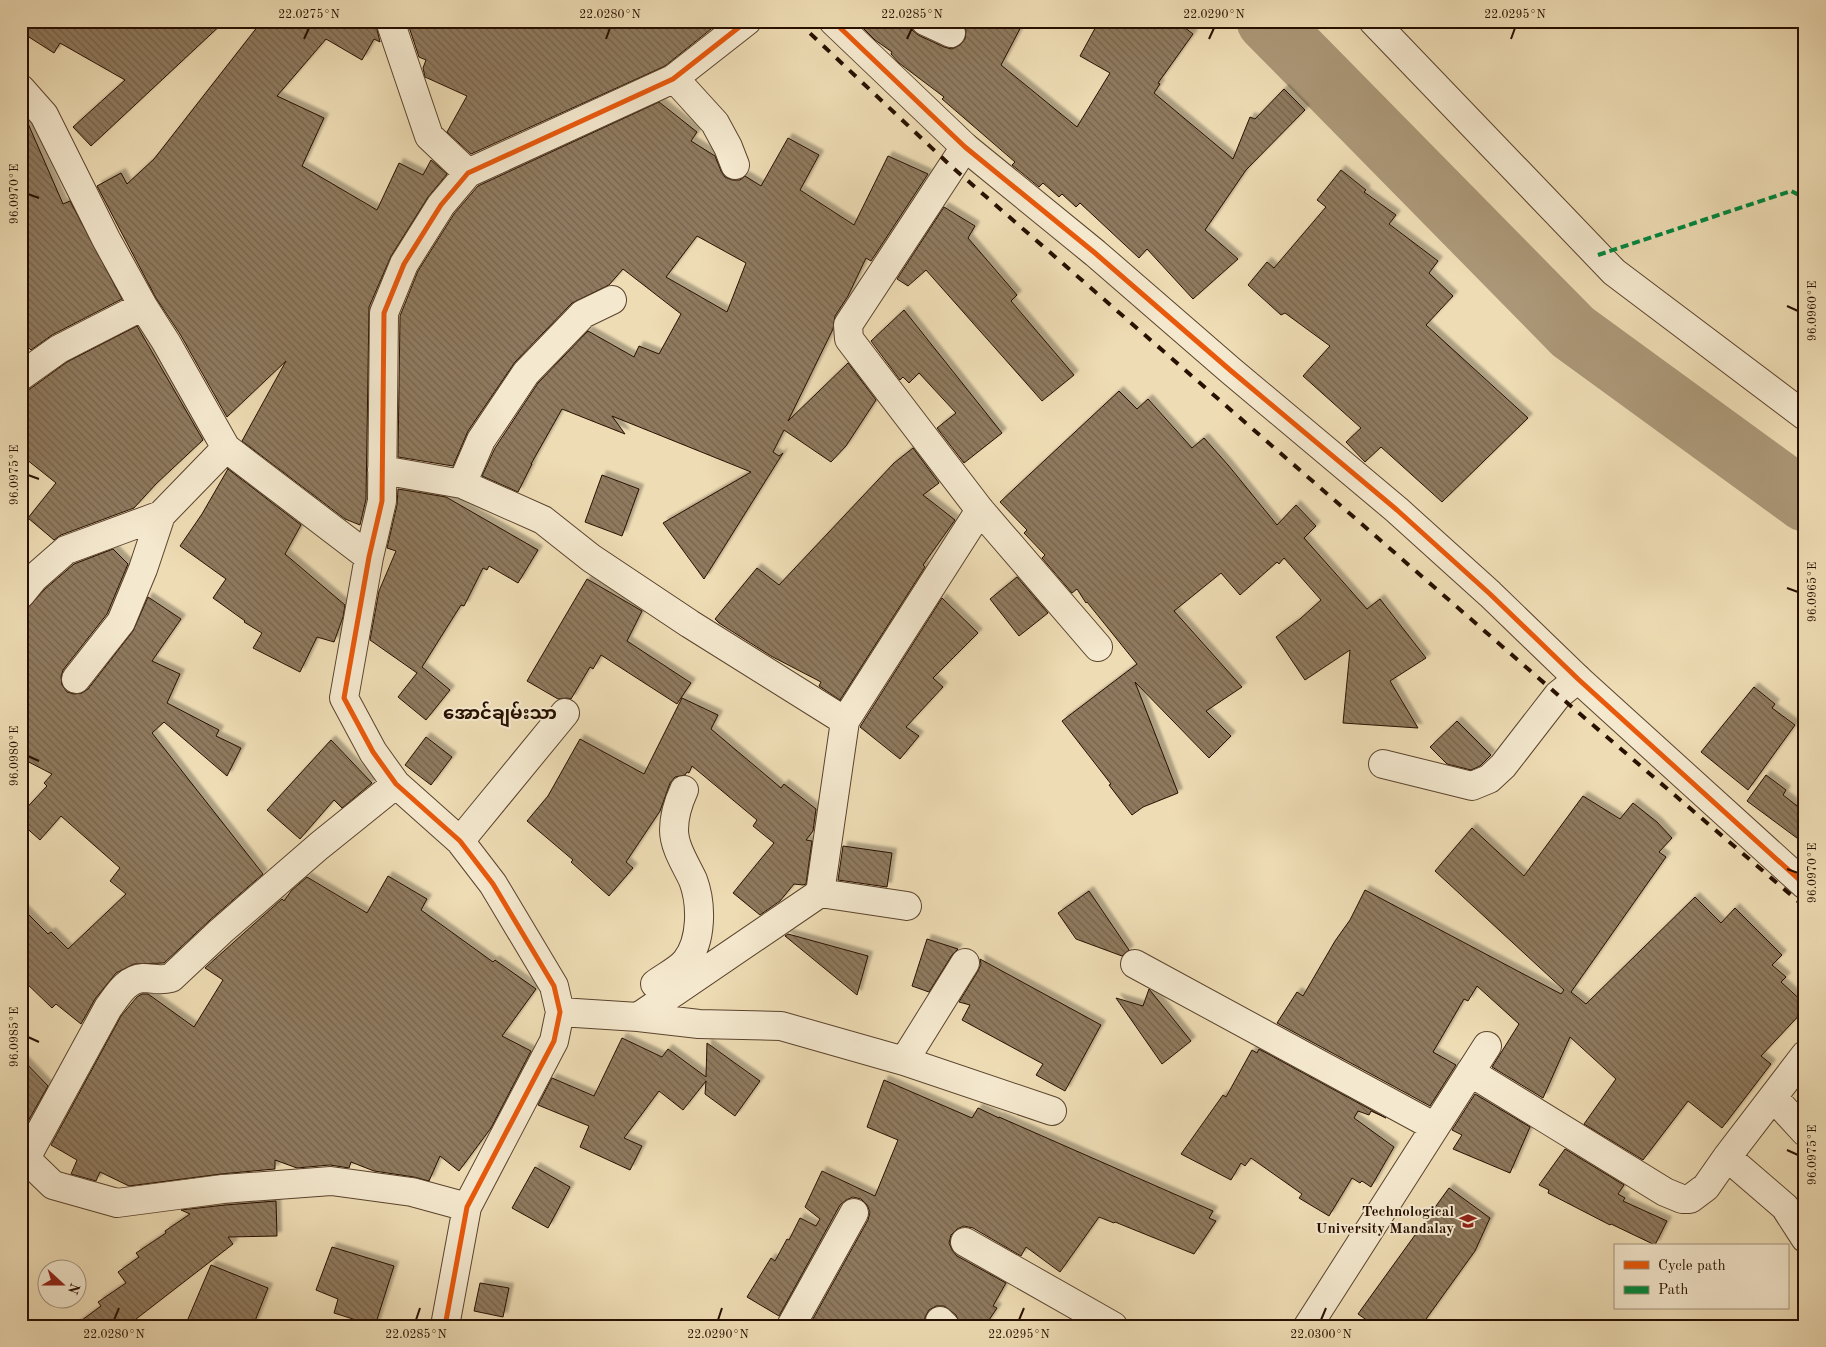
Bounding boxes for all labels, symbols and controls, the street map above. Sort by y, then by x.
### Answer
text: 22.0275°N [278,8,340,21]
text: 22.0285°N [881,8,943,21]
text: 22.0295°N [1484,8,1546,21]
text: 22.0280°N [579,9,641,21]
text: 22.0290°N [1183,9,1245,21]
text: 96.0970°E [9,164,21,224]
text: 96.0960°E [1807,281,1819,341]
text: 96.0975°E [8,445,21,505]
text: 96.0965°E [1806,562,1819,622]
district label: အောင်ချမ်းသာ [443,701,557,728]
text: 96.0980°E [9,726,21,786]
text: 96.0970°E [1807,843,1819,903]
text: 96.0985°E [8,1007,21,1067]
text: 96.0975°E [1806,1125,1819,1185]
place label: Technological University Mandalay [1316,1205,1454,1237]
school or university icon: Technological University Mandalay [1458,1211,1478,1231]
legend [1614,1244,1788,1310]
text: Cycle path [1658,1259,1726,1274]
north arrow [38,1260,88,1310]
text: N [65,1281,82,1296]
text: Path [1658,1283,1688,1298]
text: 22.0285°N [385,1328,447,1341]
text: 22.0295°N [988,1328,1050,1341]
text: 22.0280°N [83,1329,145,1341]
text: 22.0290°N [687,1329,749,1341]
text: 22.0300°N [1290,1329,1352,1341]

